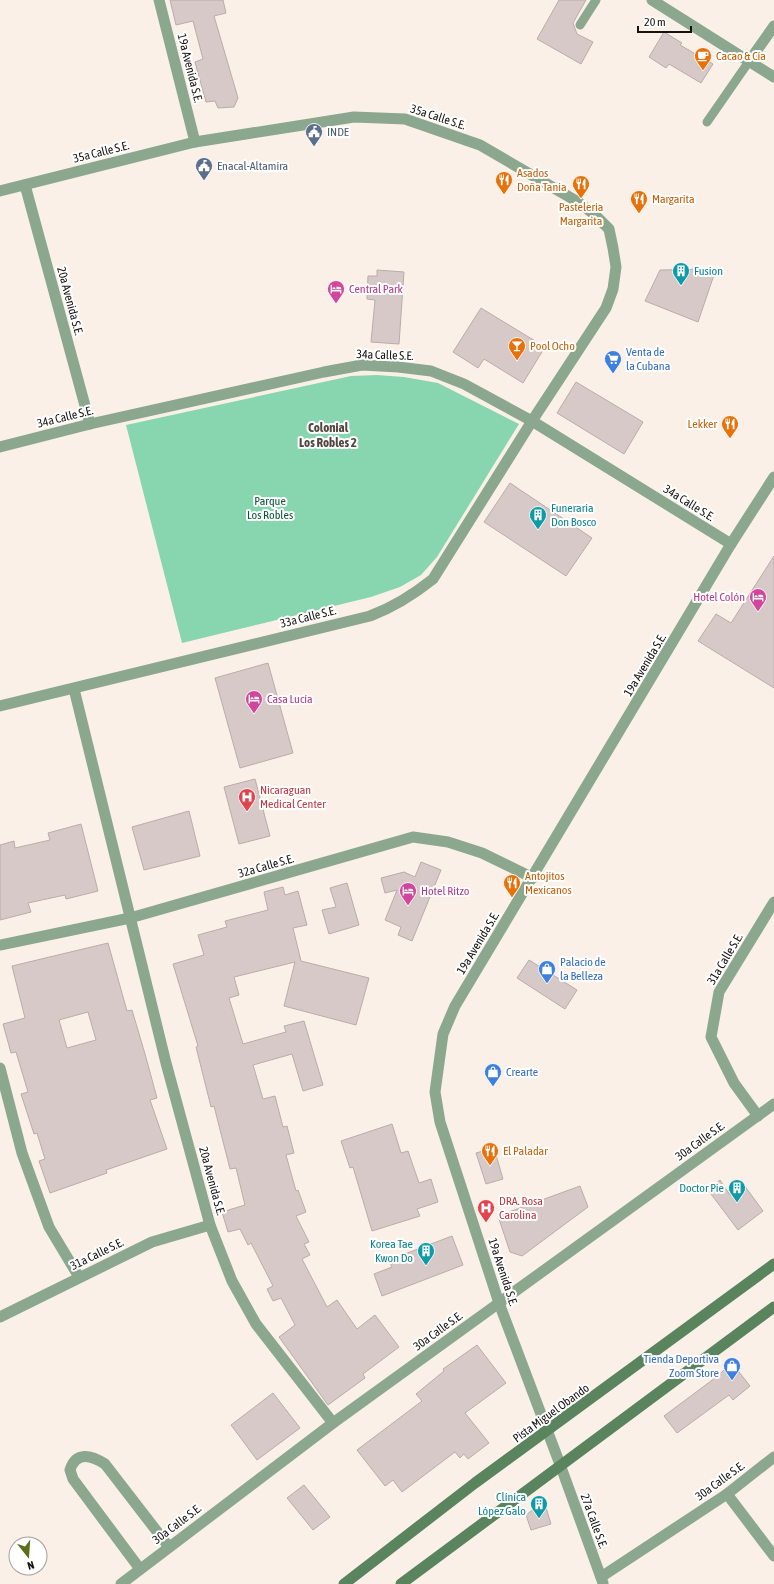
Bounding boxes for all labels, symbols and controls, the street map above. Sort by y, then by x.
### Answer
scale bar [638,8,691,34]
text: 20 m [644,15,666,29]
street label: 19a Avenida S.E. [175,32,205,104]
cafe icon: Cacao & Cía [693,46,713,71]
place label: Cacao & Cía [716,49,766,63]
street label: 35a Calle S.E. [409,101,467,133]
public building icon: INDE [304,122,324,147]
place label: INDE [327,125,349,139]
street label: 35a Calle S.E. [72,138,130,166]
public building icon: Enacal-Altamira [194,156,214,181]
place label: Enacal-Altamira [217,159,288,173]
place label: Asados Doña Tania [517,166,567,194]
restaurant icon: Asados Doña Tania [494,170,514,195]
restaurant icon: Pastelería Margarita [571,174,591,199]
restaurant icon: Margarita [629,189,649,214]
place label: Margarita [652,192,695,206]
place label: Pastelería Margarita [559,200,603,228]
building icon: Fusion [671,261,691,286]
place label: Fusion [694,264,723,278]
street label: 20a Avenida S.E. [54,265,86,337]
hotel icon: Central Park [326,279,346,304]
place label: Central Park [349,282,404,296]
bar icon: Pool Ocho [507,336,527,361]
place label: Pool Ocho [530,339,575,353]
place label: Venta de la Cubana [626,345,670,373]
street label: 34a Calle S.E. [356,347,414,363]
supermarket icon: Venta de la Cubana [603,349,623,374]
street label: 34a Calle S.E. [36,403,94,431]
restaurant icon: Lekker [720,414,740,439]
place label: Lekker [688,417,717,431]
district label: Colonial Los Robles 2 [299,420,357,450]
street label: 34a Calle S.E. [661,482,717,524]
park label: Parque Los Robles [247,494,293,522]
place label: Funeraria Don Bosco [551,501,597,529]
building icon: Funeraria Don Bosco [528,505,548,530]
hotel icon: Hotel Colón [748,587,768,612]
place label: Hotel Colón [693,590,745,604]
street label: 33a Calle S.E. [279,603,337,631]
street label: 19a Avenida S.E. [621,631,669,699]
hotel icon: Casa Lucía [244,689,264,714]
place label: Casa Lucía [267,692,313,706]
place label: Nicaraguan Medical Center [260,783,326,811]
hospital icon: Nicaraguan Medical Center [237,787,257,812]
street label: 32a Calle S.E. [237,851,295,881]
place label: Antojitos Mexicanos [525,869,572,897]
restaurant icon: Antojitos Mexicanos [502,873,522,898]
hotel icon: Hotel Ritzo [398,881,418,906]
place label: Hotel Ritzo [421,884,470,898]
street label: 19a Avenida S.E. [454,909,502,977]
street label: 31a Calle S.E. [704,931,746,987]
place label: Palacio de la Belleza [560,955,606,983]
shop icon: Palacio de la Belleza [537,959,557,984]
shop icon: Crearte [483,1062,503,1087]
place label: Crearte [506,1065,538,1079]
street label: 30a Calle S.E. [673,1119,727,1163]
restaurant icon: El Paladar [480,1141,500,1166]
place label: El Paladar [503,1144,548,1158]
street label: 20a Avenida S.E. [196,1145,228,1217]
building icon: Doctor Pie [727,1178,747,1203]
place label: Doctor Pie [679,1181,724,1195]
place label: DRA. Rosa Carolina [499,1194,543,1222]
hospital icon: DRA. Rosa Carolina [476,1198,496,1223]
street label: 31a Calle S.E. [68,1235,126,1273]
street label: 19a Avenida S.E. [485,1236,521,1308]
place label: Korea Tae Kwon Do [370,1237,413,1265]
building icon: Korea Tae Kwon Do [416,1241,436,1266]
street label: 30a Calle S.E. [411,1309,465,1353]
place label: Tienda Deportiva Zoom Store [643,1352,719,1380]
shop icon: Tienda Deportiva Zoom Store [722,1356,742,1381]
street label: Pista Miguel Obando [510,1380,592,1445]
street label: 30a Calle S.E. [693,1459,747,1503]
place label: Clínica López Galo [478,1490,526,1518]
street label: 27a Calle S.E. [578,1492,610,1550]
building icon: Clínica López Galo [529,1494,549,1519]
street label: 30a Calle S.E. [150,1501,204,1547]
north arrow [8,1536,48,1576]
text: N [26,1559,36,1572]

